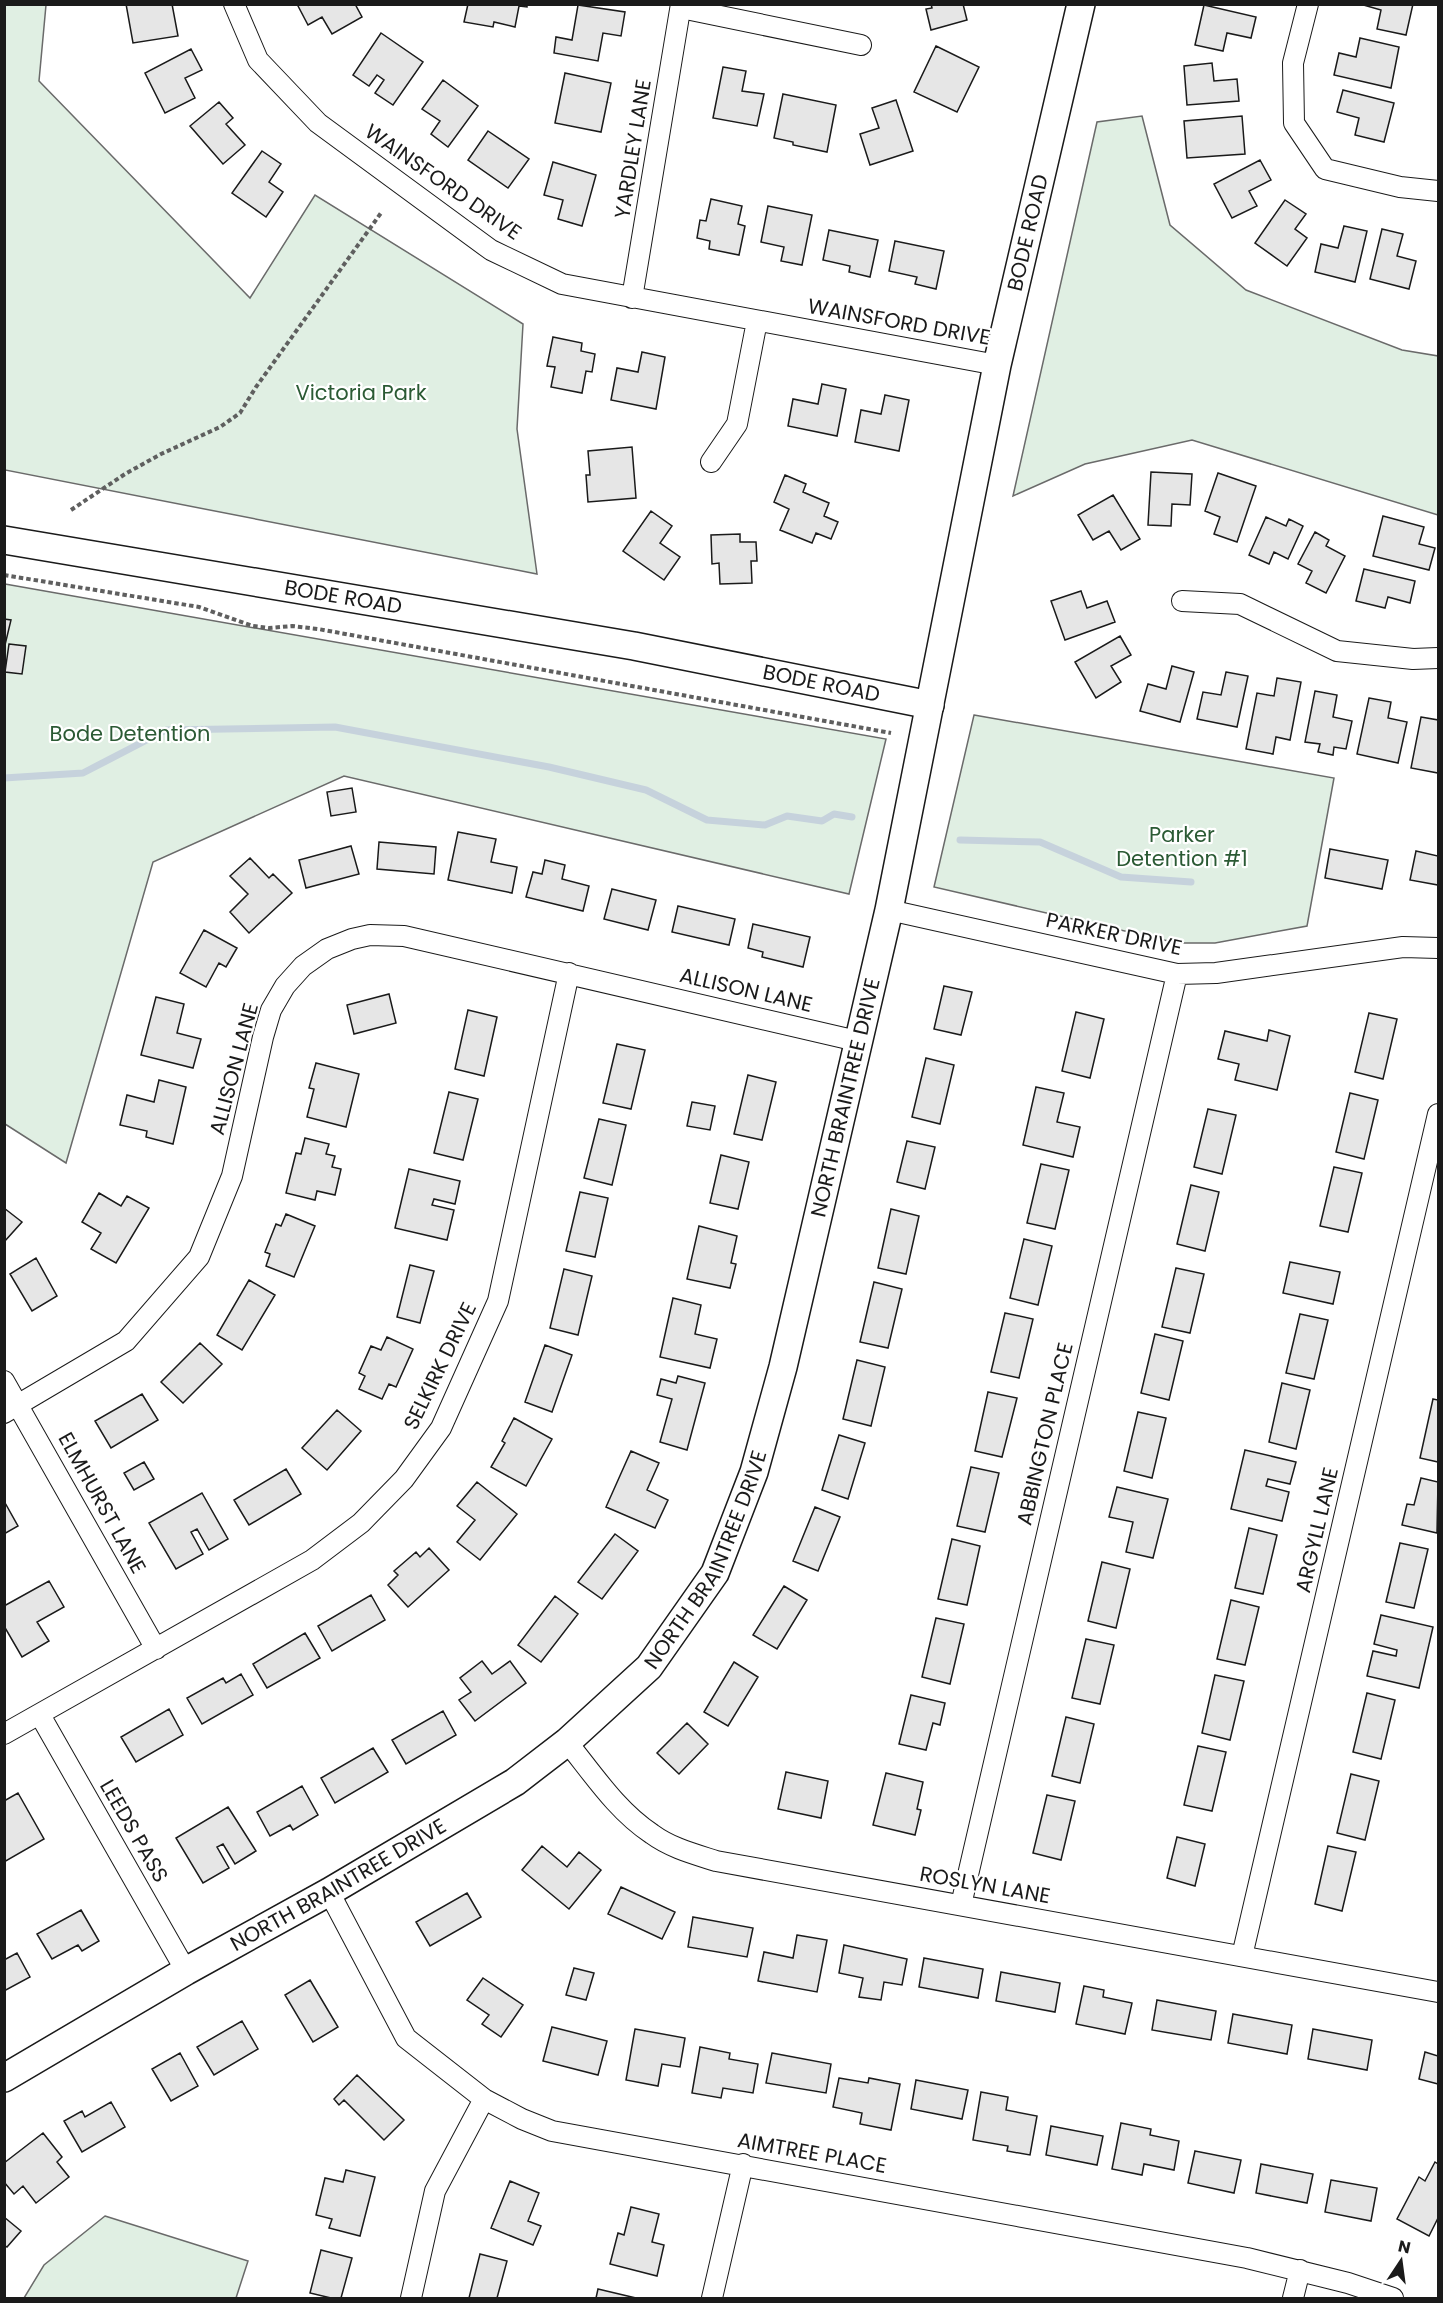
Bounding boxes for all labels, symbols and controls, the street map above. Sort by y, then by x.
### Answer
street label: YARDLEY LANE [607,77,658,221]
street label: WAINSFORD DRIVE [359,117,527,247]
street label: BODE ROAD [1000,171,1055,294]
street label: WAINSFORD DRIVE [805,291,993,352]
park label: Victoria Park [296,378,427,407]
street label: BODE ROAD [282,572,404,621]
street label: BODE ROAD [760,657,883,709]
park label: Bode Detention [50,719,210,748]
park label: Parker Detention #1 [1116,820,1248,873]
street label: PARKER DRIVE [1043,905,1185,962]
street label: ALLISON LANE [677,960,815,1019]
street label: NORTH BRAINTREE DRIVE [803,975,887,1220]
street label: ALLISON LANE [202,1000,265,1138]
street label: SELKIRK DRIVE [396,1297,483,1434]
street label: ABBINGTON PLACE [1009,1340,1080,1528]
street label: ELMHURST LANE [52,1427,153,1579]
street label: NORTH BRAINTREE DRIVE [637,1447,773,1675]
street label: ARGYLL LANE [1288,1464,1345,1596]
street label: LEEDS PASS [93,1774,176,1888]
street label: NORTH BRAINTREE DRIVE [225,1811,451,1958]
street label: ROSLYN LANE [918,1859,1053,1910]
street label: AIMTREE PLACE [735,2125,889,2180]
north arrow [1371,2231,1431,2291]
text: N [1396,2234,1413,2259]

